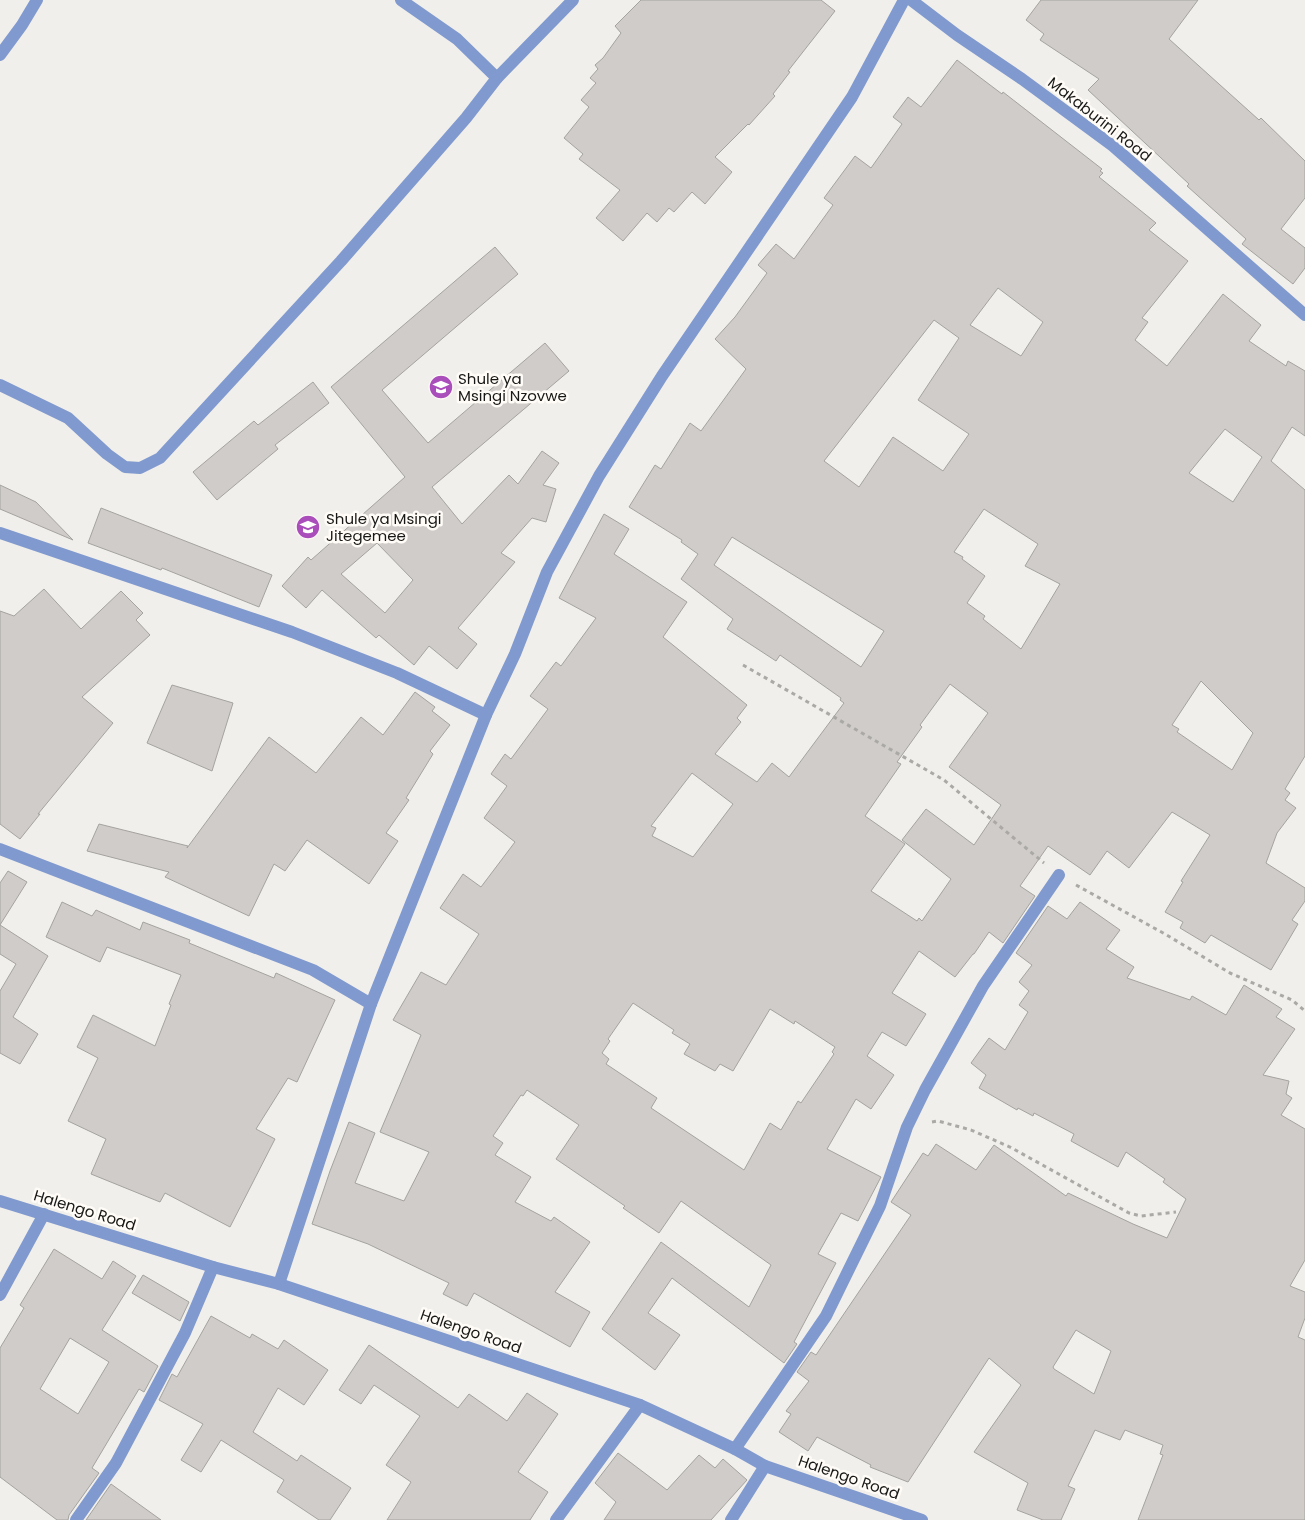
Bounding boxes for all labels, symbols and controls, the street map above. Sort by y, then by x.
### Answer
street label: Makaburini Road [1044,72,1156,166]
place label: Shule ya Msingi Nzovwe [458,368,567,406]
school or university icon: Shule ya Msingi Nzovwe [428,374,454,400]
place label: Shule ya Msingi Jitegemee [326,508,441,546]
school or university icon: Shule ya Msingi Jitegemee [295,514,321,540]
street label: Halengo Road [31,1184,139,1236]
street label: Halengo Road [418,1304,524,1358]
street label: Halengo Road [796,1450,902,1504]

